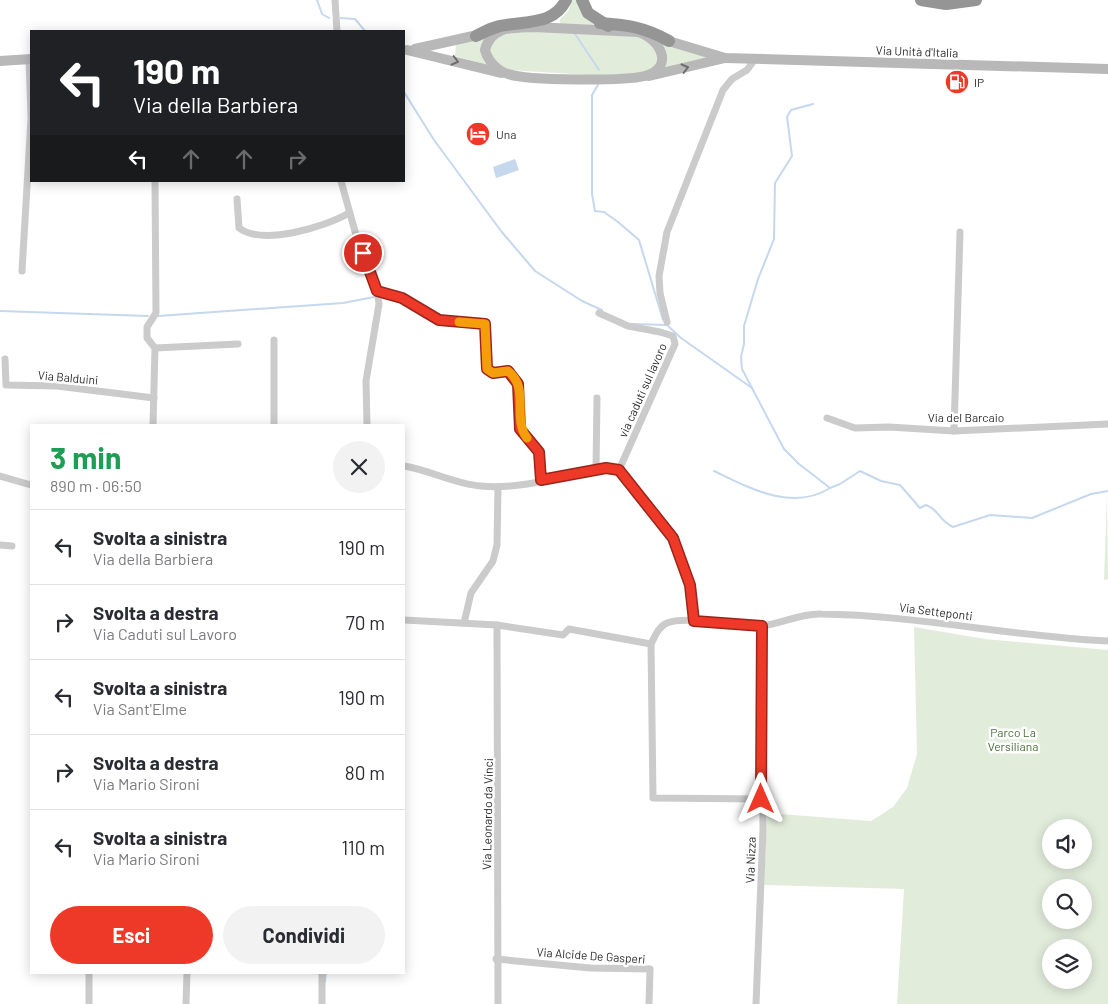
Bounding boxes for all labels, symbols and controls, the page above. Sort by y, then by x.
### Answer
street label: Via Unità d'Italia [875,43,959,59]
text: 190 m [133,49,220,91]
icon: left [50,50,115,115]
one-way arrow [450,55,459,66]
one-way arrow [681,63,690,74]
fuel station icon: IP [944,69,970,95]
place label: IP [974,75,984,89]
text: Via della Barbiera [133,91,298,117]
hotel icon: Una [465,121,491,147]
place label: Una [496,127,516,141]
icon: left [124,145,152,173]
icon: ahead [177,145,205,173]
icon: ahead [230,145,258,173]
icon: right [283,145,311,173]
pin [342,232,384,274]
icon: arrive [349,239,377,267]
street label: via caduti sul lavoro [615,341,669,439]
street label: Via Balduini [37,367,99,387]
street label: Via del Barcaio [928,410,1004,424]
text: 3 min [50,439,121,475]
button: close [333,441,385,493]
text: 890 m · 06:50 [50,476,142,495]
text: Svolta a sinistra [93,526,227,549]
icon: left [50,533,78,561]
text: 190 m [338,536,385,559]
text: Via della Barbiera [93,549,213,568]
street label: Via Setteponti [898,600,974,622]
text: Svolta a destra [93,601,219,624]
icon: right [50,608,78,636]
text: 70 m [346,611,385,634]
text: Via Caduti sul Lavoro [93,624,237,643]
text: Svolta a sinistra [93,676,227,699]
icon: left [50,683,78,711]
text: 190 m [338,686,385,709]
text: Via Sant'Elme [93,699,187,718]
park label: Parco La Versiliana [988,725,1038,753]
text: Svolta a destra [93,751,219,774]
icon: right [50,758,78,786]
street label: Via Leonardo da Vinci [479,758,495,870]
text: 80 m [345,761,385,784]
position arrow [734,772,786,824]
text: Via Mario Sironi [93,774,200,793]
map controls [1042,819,1092,989]
button: sound [1042,819,1092,869]
text: Svolta a sinistra [93,826,227,849]
icon: left [50,833,78,861]
text: 110 m [341,836,385,859]
street label: Via Nizza [742,836,758,884]
text: Via Mario Sironi [93,849,200,868]
button: search [1042,879,1092,929]
button: Esci [50,906,213,964]
button: Condividi [223,906,385,964]
button: layers [1042,939,1092,989]
street label: Via Alcide De Gasperi [536,944,646,966]

